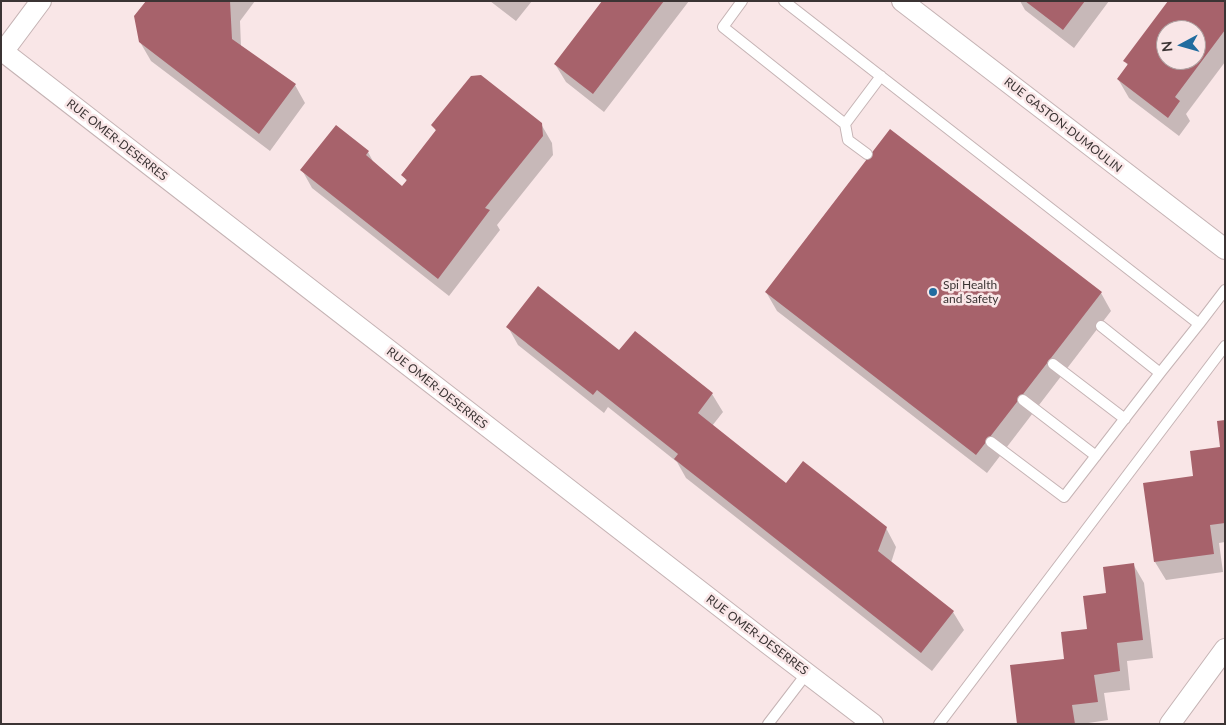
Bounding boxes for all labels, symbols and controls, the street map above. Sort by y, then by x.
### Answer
north arrow [1156,20,1206,70]
text: N [1158,40,1176,53]
street label: RUE GASTON-DUMOULIN [1001,74,1125,176]
street label: RUE OMER-DESERRES [64,96,170,184]
place label: Spi Health and Safety [943,278,999,306]
marker: Spi Health and Safety [927,286,939,298]
street label: RUE OMER-DESERRES [384,344,490,432]
street label: RUE OMER-DESERRES [703,592,811,678]

